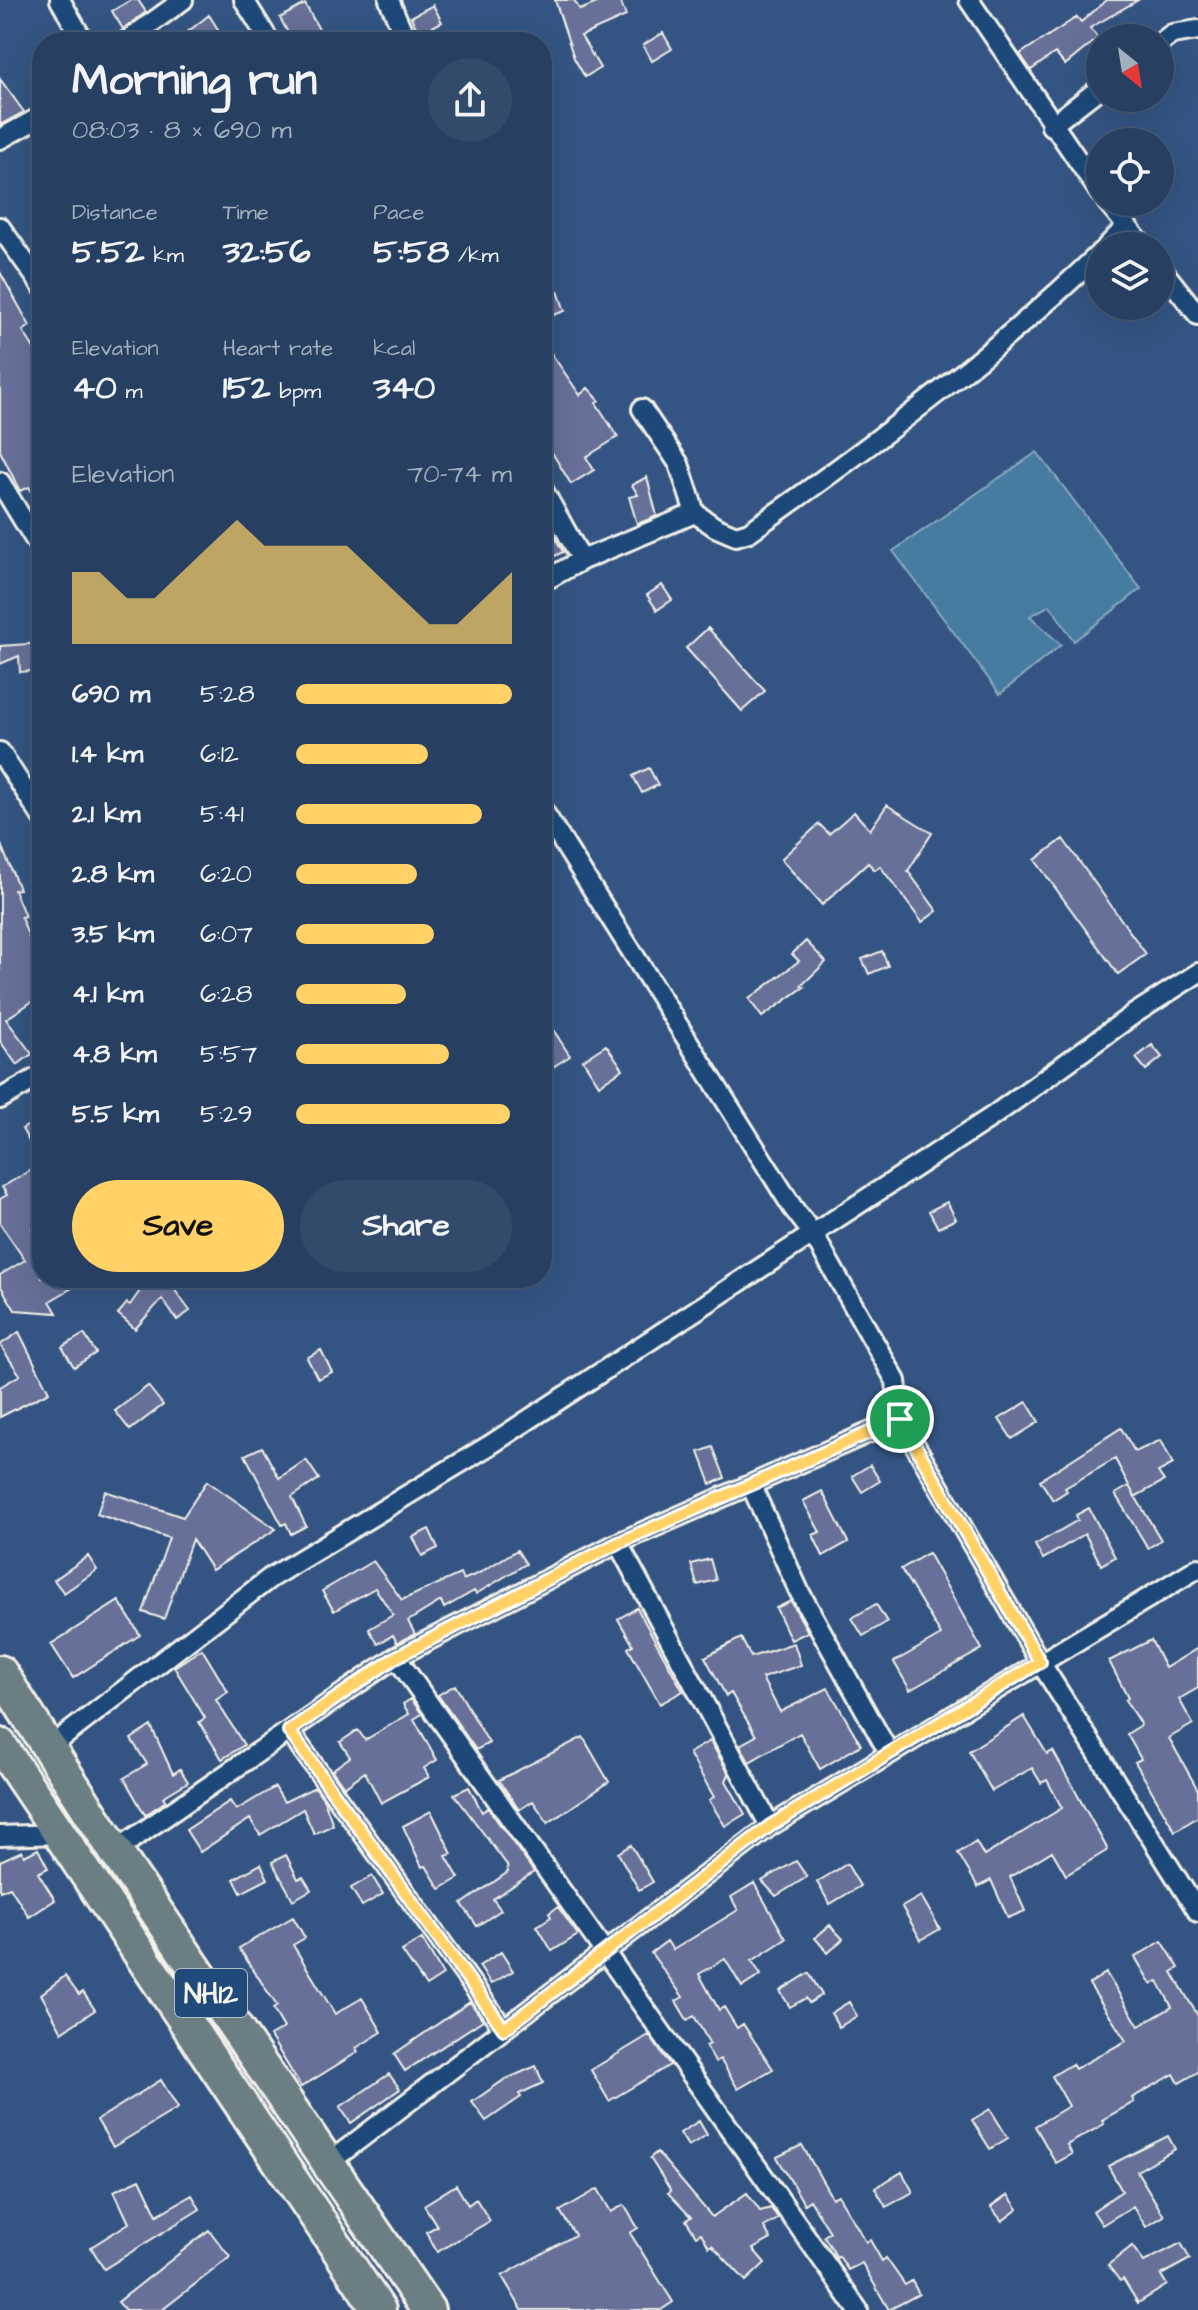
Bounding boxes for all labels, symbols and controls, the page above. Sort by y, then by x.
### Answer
north arrow [1086,24,1174,112]
map controls [1086,24,1174,320]
text: Morning run [72,51,317,112]
button: share [428,58,512,142]
text: 08:03 · 8 × 690 m [72,112,292,148]
button: locate [1086,128,1174,216]
text: Distance [72,197,158,228]
text: Time [223,197,269,228]
text: Pace [373,197,424,228]
text: 5.52 [72,228,144,276]
text: 32:56 [223,228,310,276]
text: 5:58 [373,228,449,276]
button: layers [1086,232,1174,320]
text: km [144,240,184,271]
text: /km [449,240,499,271]
text: Elevation [72,333,159,364]
text: Heart rate [223,333,333,364]
text: kcal [373,333,415,364]
text: 40 [72,364,117,412]
text: 152 [223,364,271,412]
text: 340 [373,364,435,412]
text: m [117,376,143,407]
text: bpm [271,376,321,407]
text: Elevation [72,456,174,492]
text: 70–74 m [407,456,512,492]
text: 690 m [72,676,150,712]
text: 5:28 [200,676,255,712]
text: 1.4 km [72,736,143,772]
text: 6:12 [200,736,239,772]
text: 2.1 km [72,796,140,832]
text: 5:41 [200,796,244,832]
text: 2.8 km [72,856,154,892]
text: 6:20 [200,856,252,892]
text: 3.5 km [72,916,154,952]
text: 6:07 [200,916,253,952]
text: 4.1 km [72,976,143,1012]
text: 6:28 [200,976,252,1012]
text: 4.8 km [72,1036,157,1072]
text: 5:57 [200,1036,257,1072]
text: 5.5 km [72,1096,159,1132]
text: 5:29 [200,1096,252,1132]
button: Save [72,1180,284,1272]
button: Share [300,1180,512,1272]
pin [866,1385,934,1453]
icon: arrive [878,1397,922,1441]
road number: NH12 [175,1969,247,2017]

